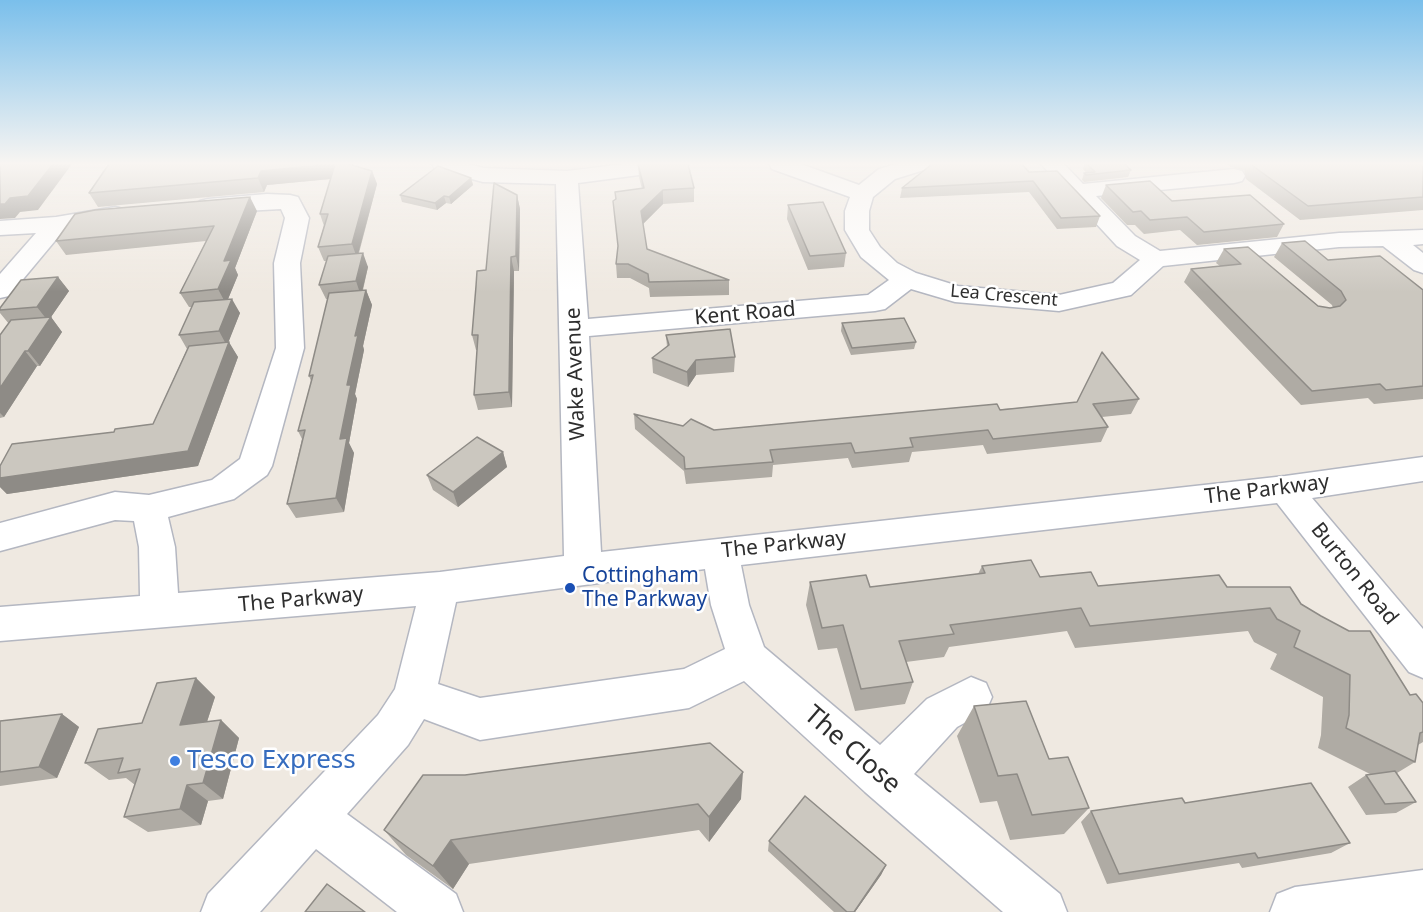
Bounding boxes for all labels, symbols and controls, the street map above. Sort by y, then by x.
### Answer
street label: Lea Crescent [949,281,1059,311]
street label: Kent Road [693,297,797,331]
street label: Wake Avenue [561,307,591,441]
street label: The Parkway [1203,470,1331,510]
street label: Burton Road [1305,518,1403,630]
street label: The Parkway [720,526,848,564]
place label: Cottingham The Parkway [582,563,707,613]
marker: Cottingham The Parkway [563,581,577,595]
street label: The Parkway [237,582,365,618]
street label: The Close [797,700,907,800]
place label: Tesco Express [187,745,356,777]
marker: Tesco Express [168,754,182,768]

